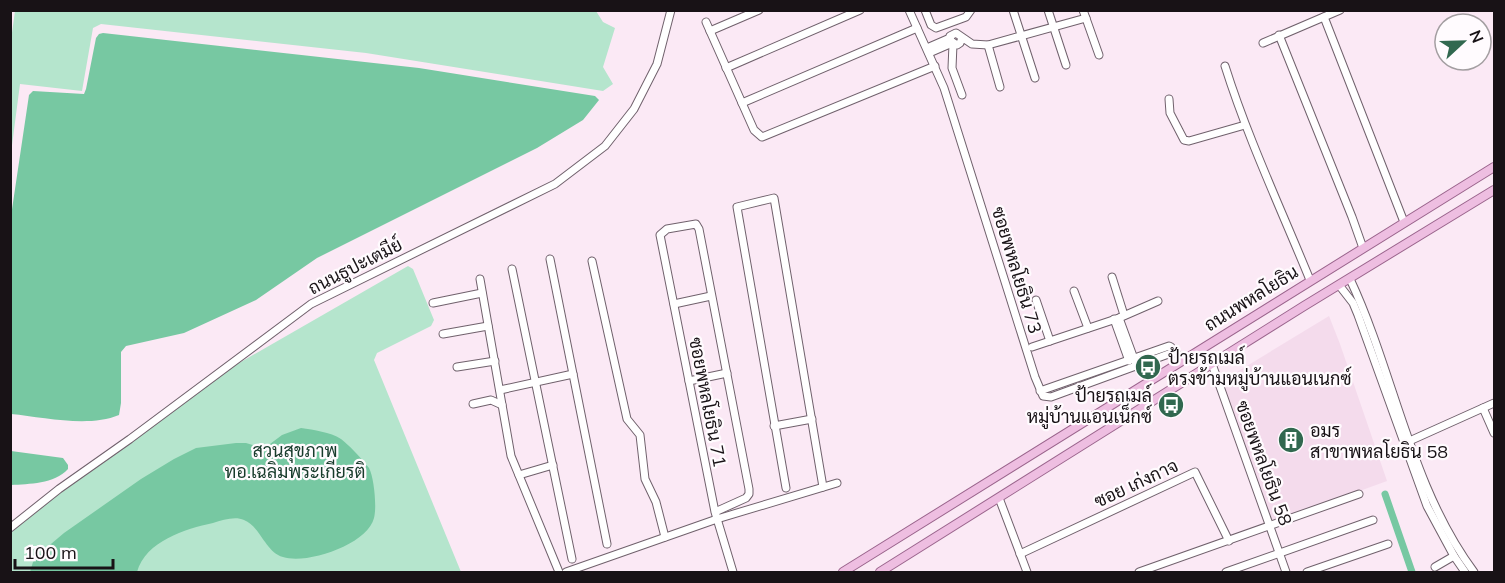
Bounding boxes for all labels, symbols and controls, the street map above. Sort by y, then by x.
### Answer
north arrow [1433,12,1493,72]
text: N [1465,27,1488,46]
street label: ซอยพหลโยธิน 73 [987,203,1048,336]
street label: ถนนธูปะเตมีย์ [304,232,407,301]
street label: ถนนพหลโยธิน [1199,259,1302,336]
street label: ซอยพหลโยธิน 71 [684,335,733,469]
place label: ป้ายรถเมล์ ตรงข้ามหมู่บ้านแอนเนกซ์ [1168,345,1352,392]
bus stop icon: ป้ายรถเมล์ ตรงข้ามหมู่บ้านแอนเนกซ์ [1133,352,1163,382]
place label: ป้ายรถเมล์ หมู่บ้านแอนเน็กซ์ [1027,383,1152,430]
bus stop icon: ป้ายรถเมล์ หมู่บ้านแอนเน็กซ์ [1156,390,1186,420]
street label: ซอยพหลโยธิน 58 [1231,397,1298,529]
place label: อมร สาขาพหลโยธิน 58 [1310,419,1448,463]
building icon: อมร สาขาพหลโยธิน 58 [1276,425,1306,455]
park label: สวนสุขภาพ ทอ.เฉลิมพระเกียรติ [225,439,366,483]
street label: ซอย เก่งกาจ [1090,454,1182,512]
scale bar [15,532,112,570]
text: 100 m [24,541,77,564]

